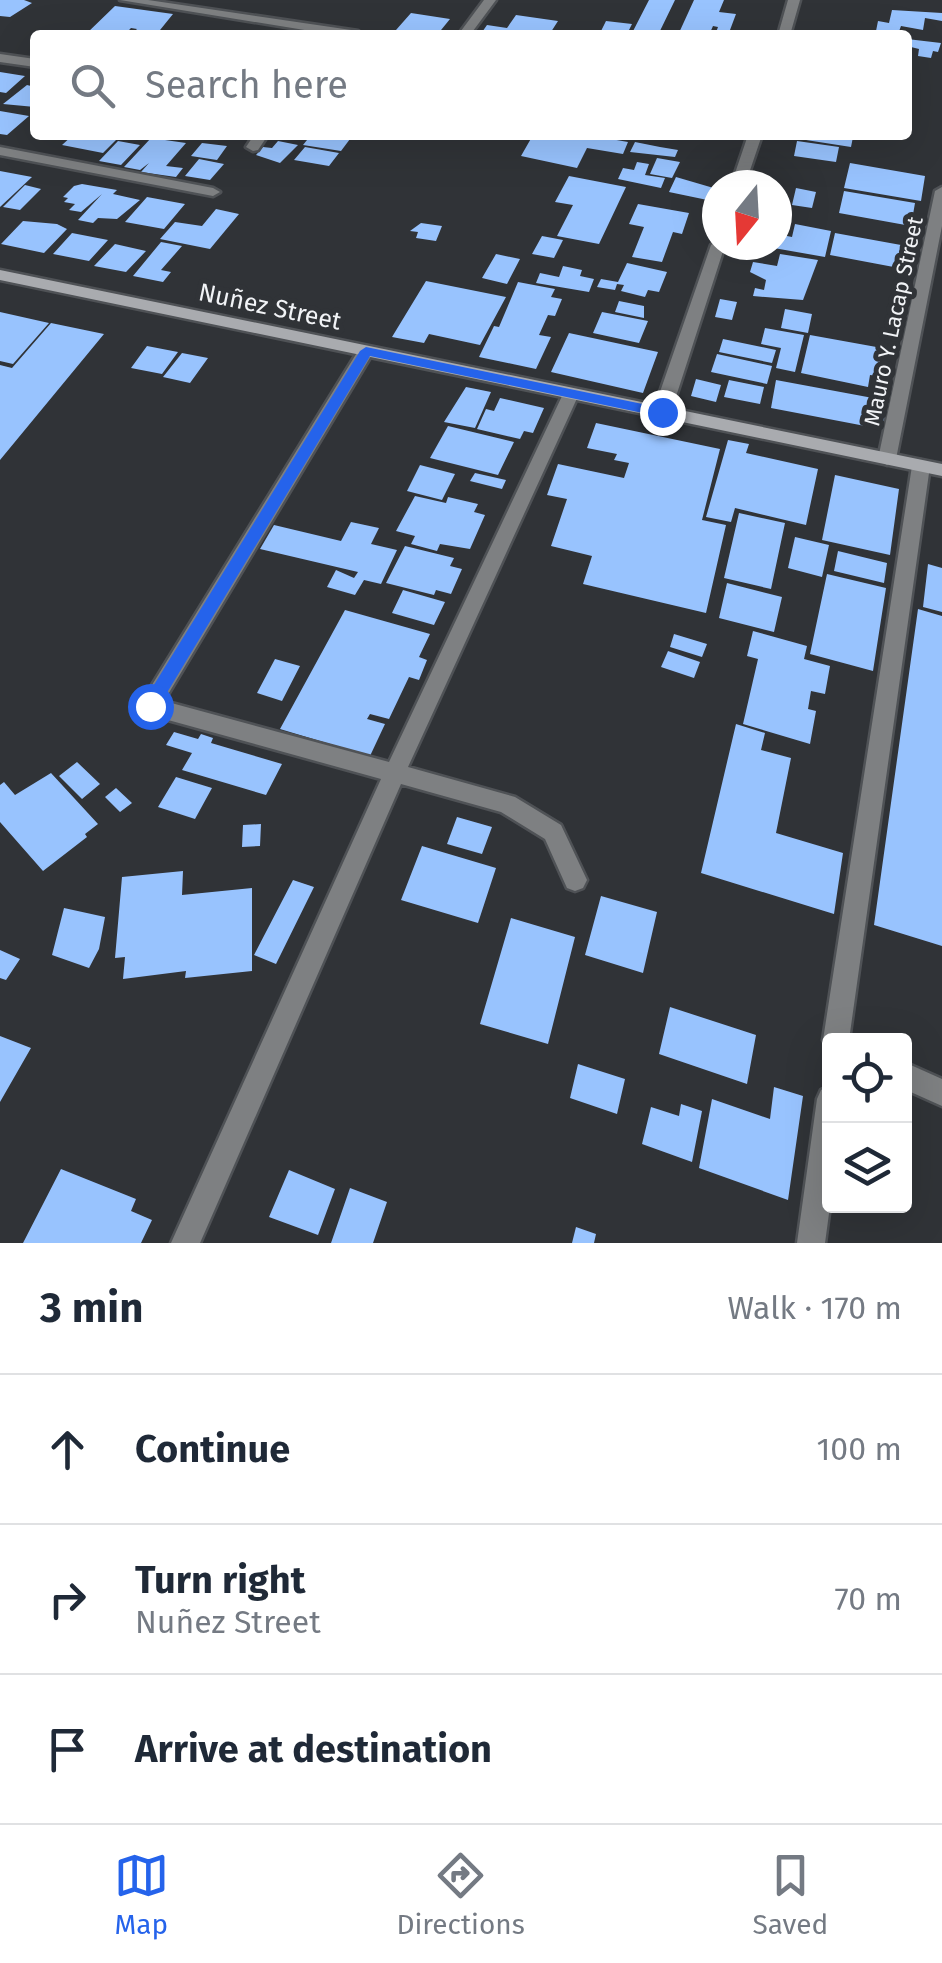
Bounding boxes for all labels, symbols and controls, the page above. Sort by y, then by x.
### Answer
search box [30,30,912,140]
icon: search [65,58,120,113]
text: Search here [145,62,348,108]
north arrow [702,170,792,260]
street label: Mauro Y. Lacap Street [858,214,929,428]
street label: Nuñez Street [196,277,345,337]
route end [640,390,686,436]
route start [128,684,174,730]
map controls [822,1033,912,1213]
button: locate [822,1033,912,1123]
button: layers [822,1123,912,1213]
text: 3 min [40,1283,143,1333]
text: Walk · 170 m [728,1289,902,1327]
icon: ahead [40,1422,95,1477]
text: Continue [135,1426,290,1472]
text: 100 m [817,1430,902,1468]
text: Turn right [135,1557,305,1603]
icon: right [40,1572,95,1627]
text: 70 m [834,1580,902,1618]
text: Nuñez Street [135,1603,321,1641]
icon: arrive [40,1722,95,1777]
text: Arrive at destination [135,1726,492,1772]
tab: Map [114,1848,169,1941]
tab: Directions [396,1848,525,1941]
tab: Saved [752,1848,828,1941]

